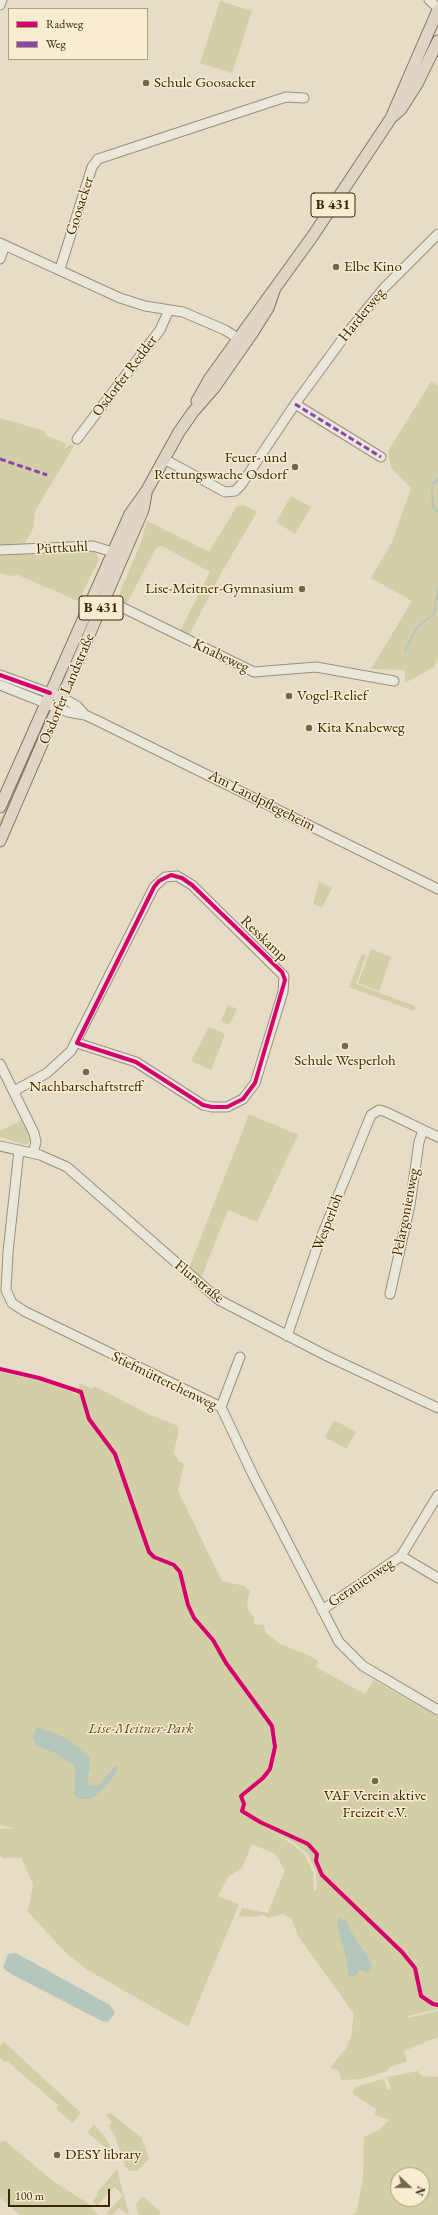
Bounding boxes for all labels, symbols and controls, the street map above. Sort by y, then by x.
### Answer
legend [8,8,148,60]
text: Radweg [46,16,83,32]
text: Weg [46,36,66,52]
place label: Schule Goosacker [154,74,256,92]
marker: Schule Goosacker [141,78,151,88]
street label: Goosacker [62,174,98,238]
road number: B 431 [311,193,355,217]
place label: Elbe Kino [344,258,402,276]
marker: Elbe Kino [331,262,341,272]
street label: Harderweg [335,285,389,345]
street label: Osdorfer Redder [89,332,161,420]
place label: Feuer- und Rettungswache Osdorf [154,449,287,484]
marker: Feuer- und Rettungswache Osdorf [290,462,300,472]
street label: Püttkuhl [36,538,88,558]
place label: Lise-Meitner-Gymnasium [145,580,294,598]
marker: Lise-Meitner-Gymnasium [297,584,307,594]
road number: B 431 [79,596,123,620]
street label: Osdorfer Landstraße [36,631,98,747]
street label: Knabeweg [190,635,252,677]
place label: Vogel-Relief [297,687,368,705]
marker: Vogel-Relief [284,691,294,701]
place label: Kita Knabeweg [317,719,405,737]
marker: Kita Knabeweg [304,723,314,733]
street label: Am Landpflegeheim [205,766,319,836]
street label: Resskamp [237,912,291,966]
marker: Schule Wesperloh [340,1041,350,1051]
place label: Schule Wesperloh [294,1052,396,1070]
marker: Nachbarschaftstreff [81,1067,91,1077]
place label: Nachbarschaftstreff [29,1078,143,1096]
street label: Pelargonienweg [389,1167,423,1257]
street label: Wesperloh [309,1191,347,1253]
street label: Flurstraße [171,1257,227,1307]
street label: Stiefmütterchenweg [108,1348,220,1414]
street label: Geranienweg [325,1555,397,1611]
park label: Lise-Meitner-Park [88,1720,194,1738]
marker: VAF Verein aktive Freizeit e.V. [370,1776,380,1786]
place label: VAF Verein aktive Freizeit e.V. [324,1787,426,1822]
place label: DESY library [65,2146,141,2164]
marker: DESY library [52,2150,62,2160]
north arrow [390,2167,430,2207]
scale bar [10,2181,112,2207]
text: N [412,2184,428,2198]
text: 100 m [15,2188,44,2204]

